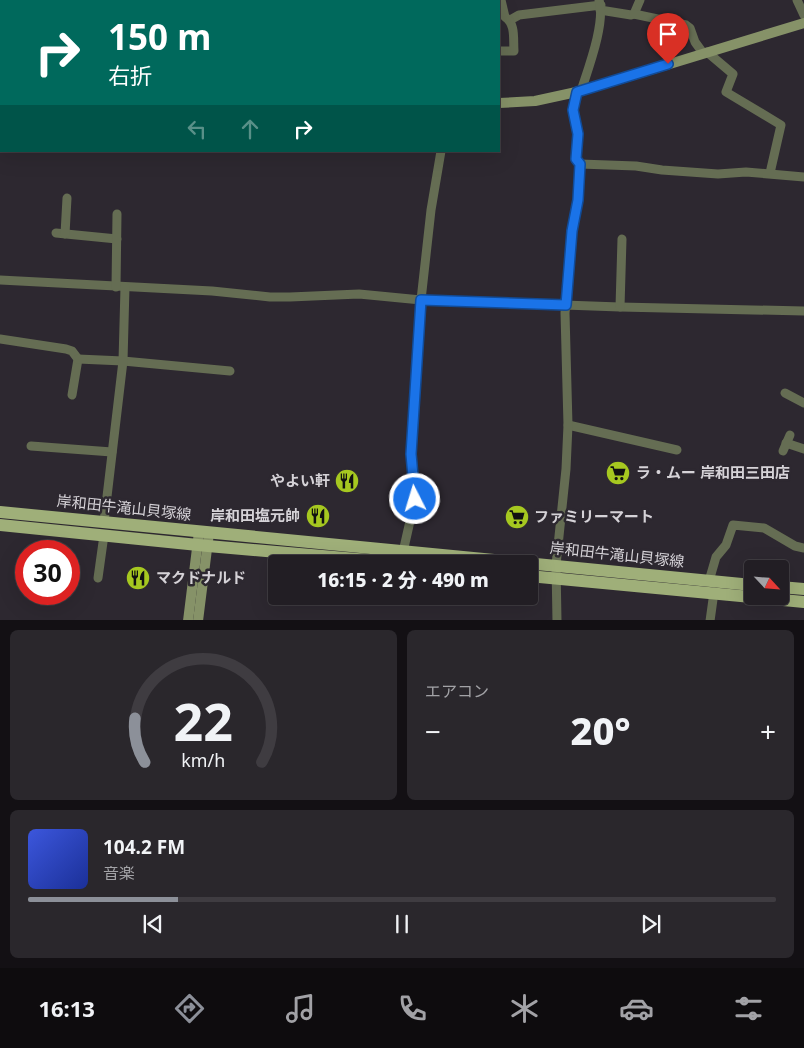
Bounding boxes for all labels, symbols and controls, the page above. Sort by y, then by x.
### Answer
text: 150 m [108,13,211,60]
pin [647,13,689,64]
icon: right [25,20,90,85]
icon: arrive [654,20,682,48]
text: 右折 [108,60,152,90]
icon: left [183,115,211,143]
icon: ahead [236,115,264,143]
icon: right [289,115,317,143]
supermarket icon: ラ・ムー 岸和田三田店 [605,460,631,486]
place label: ラ・ムー 岸和田三田店 [636,462,790,482]
restaurant icon: やよい軒 [334,468,360,494]
place label: やよい軒 [270,470,330,490]
position arrow [388,472,440,524]
street label: 岸和田牛滝山貝塚線 [56,490,192,524]
restaurant icon: 岸和田塩元帥 [305,503,331,529]
supermarket icon: ファミリーマート [504,504,530,530]
place label: 岸和田塩元帥 [210,505,300,525]
place label: ファミリーマート [534,506,654,526]
street label: 岸和田牛滝山貝塚線 [549,537,685,571]
speed limit sign: 30 [15,540,80,605]
north arrow [744,560,789,605]
map controls [744,560,789,605]
restaurant icon: マクドナルド [125,565,151,591]
place label: マクドナルド [156,567,246,587]
text: 16:15 · 2 分 · 490 m [317,567,489,593]
text: エアコン [425,680,489,702]
text: 22 [174,685,233,756]
text: 20° [570,704,631,756]
text: − [425,712,441,750]
text: + [760,712,776,750]
text: km/h [182,748,225,772]
text: 104.2 FM [103,834,185,860]
text: 音楽 [103,862,135,884]
icon: previous [139,910,167,938]
icon: pause [388,910,416,938]
icon: next [637,910,665,938]
icon: directions [172,991,207,1026]
icon: music [283,991,318,1026]
icon: phone [395,991,430,1026]
icon: climate [507,991,542,1026]
icon: car [619,991,654,1026]
icon: filters [731,991,766,1026]
text: 16:13 [38,993,95,1023]

